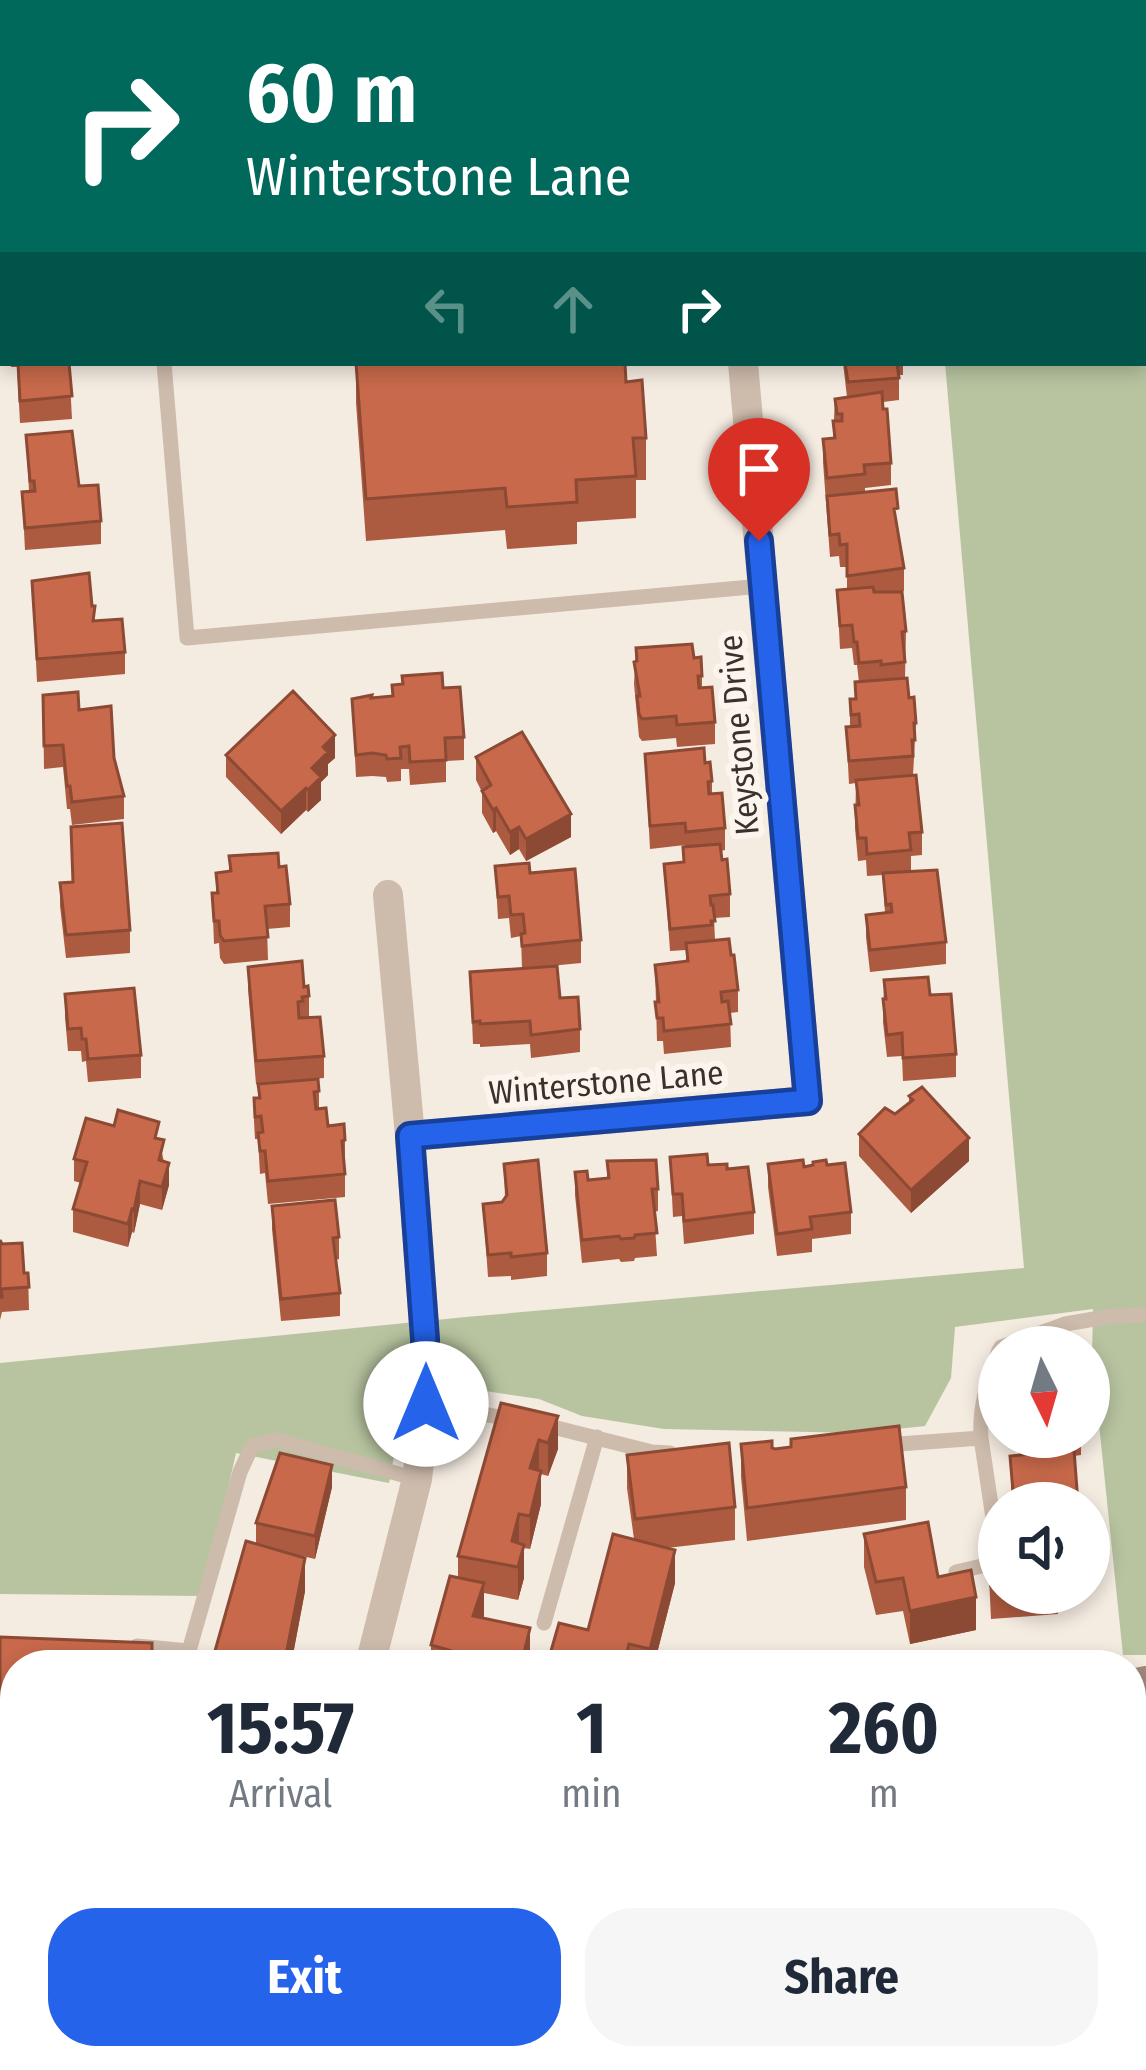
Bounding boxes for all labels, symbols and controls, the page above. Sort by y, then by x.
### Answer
text: 60 m [246,43,417,144]
icon: right [48,48,204,204]
text: Winterstone Lane [246,145,631,209]
icon: left [414,276,480,342]
icon: ahead [540,276,606,342]
icon: right [666,276,732,342]
pin [708,418,810,541]
icon: arrive [726,436,792,502]
street label: Keystone Drive [710,633,768,837]
street label: Winterstone Lane [487,1053,725,1113]
north arrow [978,1326,1110,1458]
map controls [978,1326,1110,1614]
position arrow [363,1341,489,1467]
button: sound [978,1482,1110,1614]
text: 15:57 [207,1686,354,1772]
text: 1 [576,1686,607,1772]
text: 260 [829,1686,939,1772]
text: Arrival [229,1771,332,1817]
text: min [561,1771,622,1817]
text: m [869,1771,899,1817]
button: Exit [48,1908,561,2046]
button: Share [585,1908,1098,2046]

